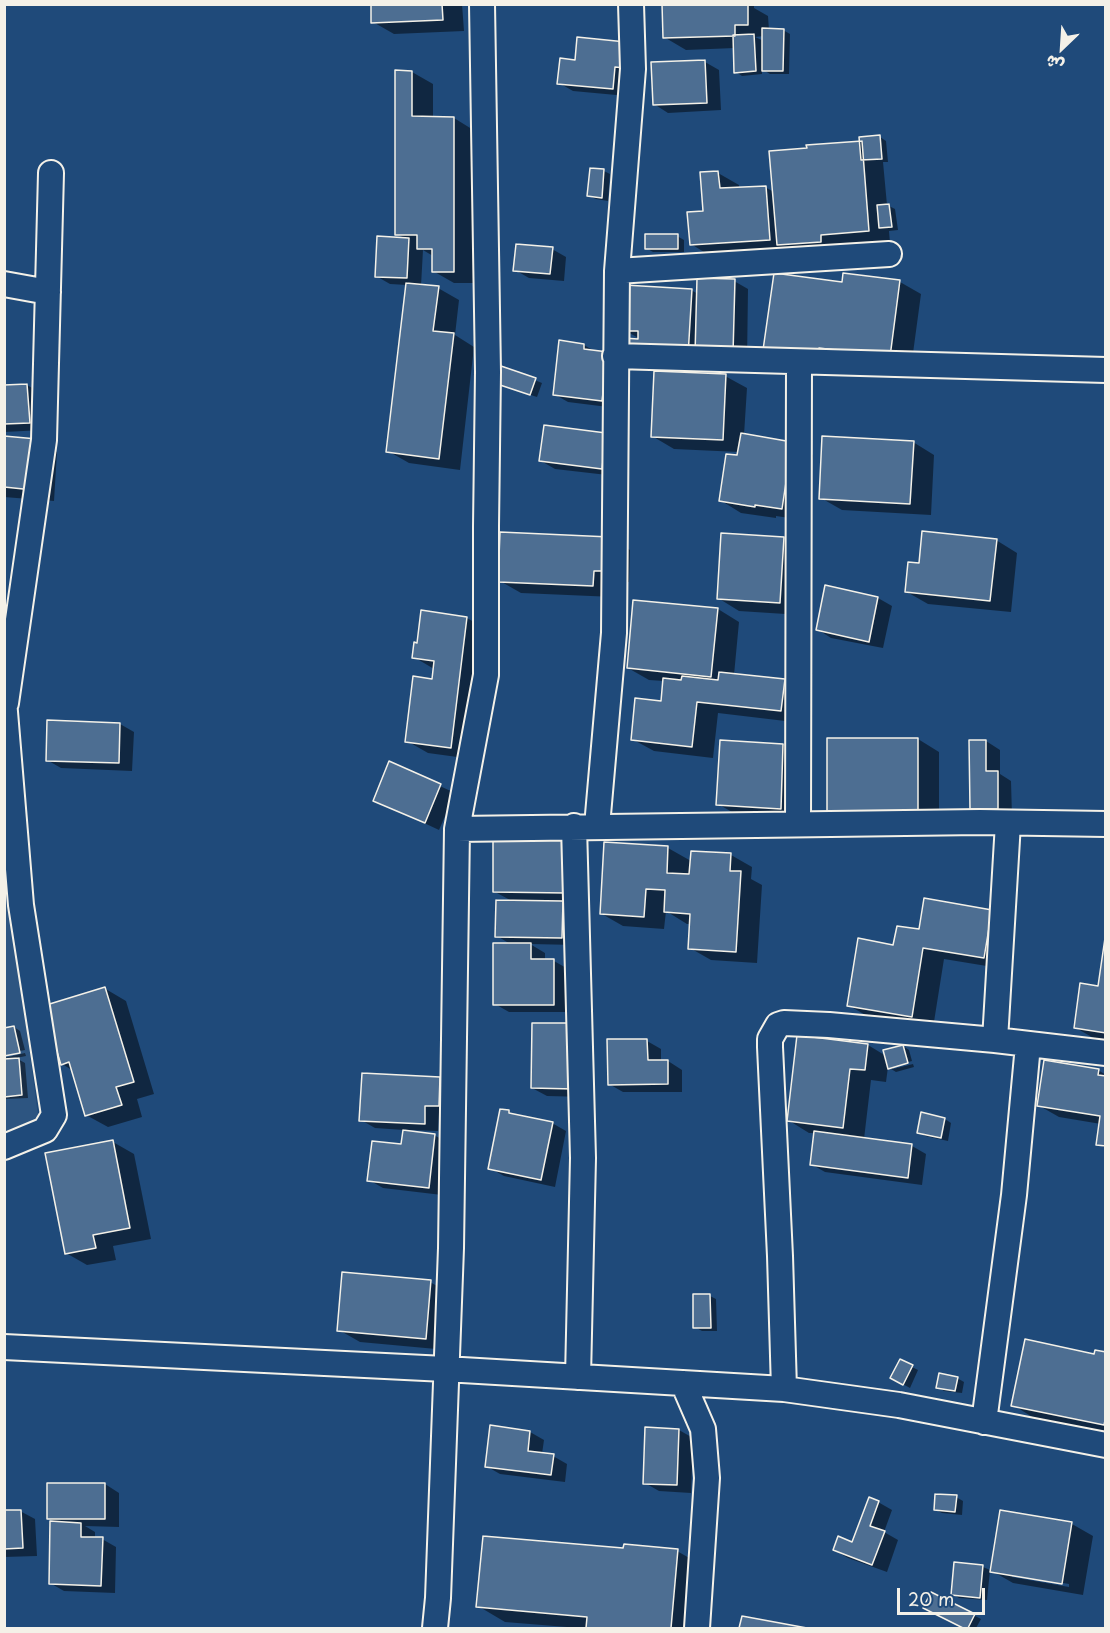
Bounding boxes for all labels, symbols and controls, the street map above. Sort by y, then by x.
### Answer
north arrow [1032,18,1092,78]
text: ش [1041,50,1067,79]
scale bar [900,1576,988,1614]
text: 20 m [908,1585,954,1612]

